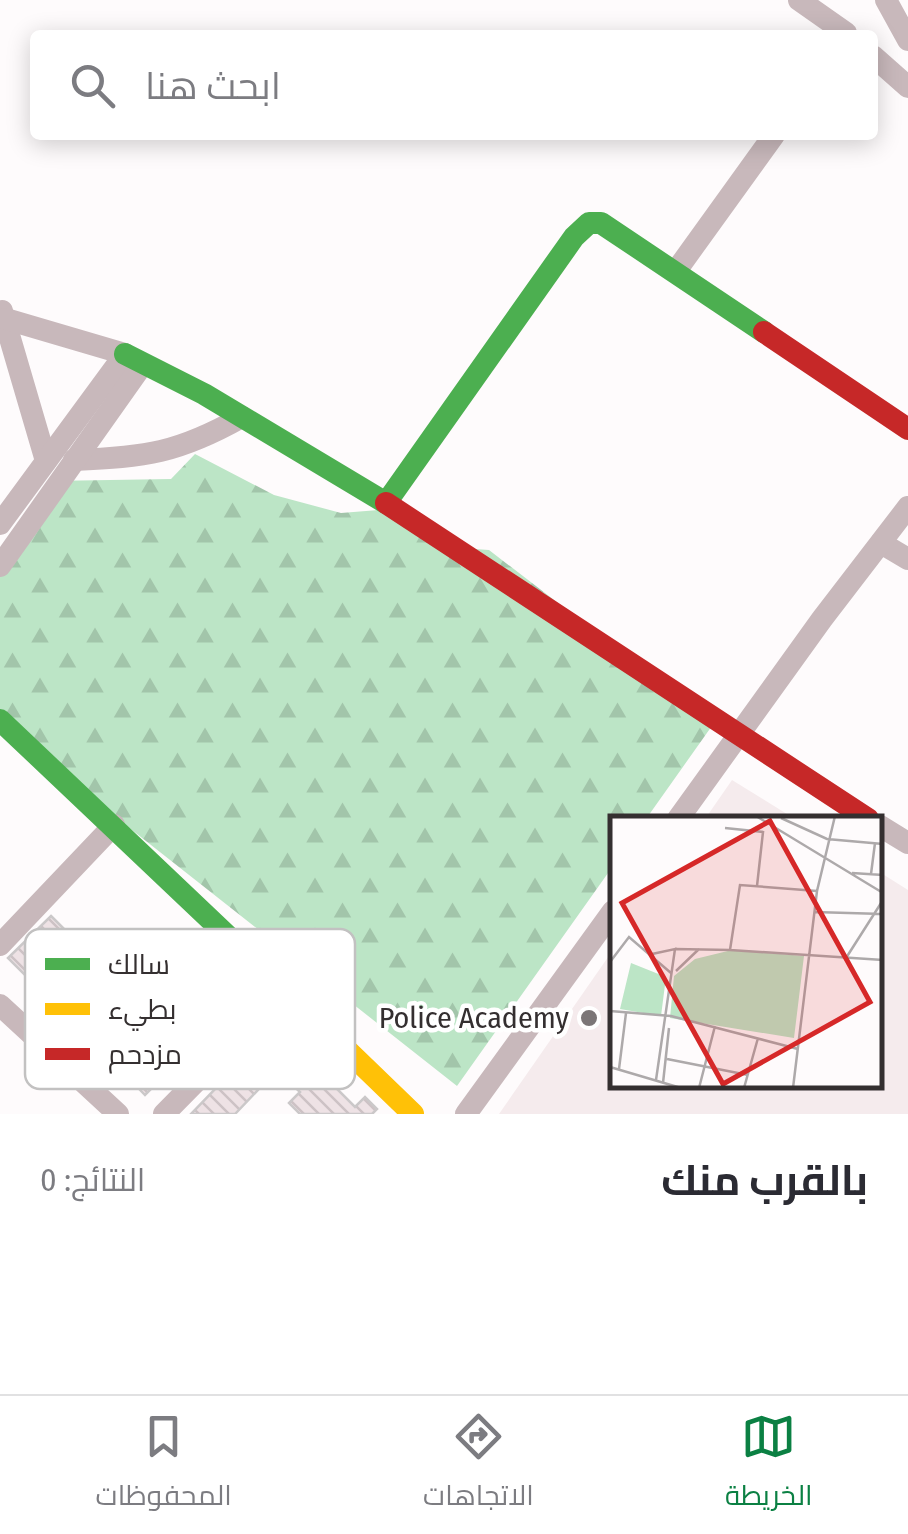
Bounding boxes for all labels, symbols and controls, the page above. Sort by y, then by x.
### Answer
search box [30,30,878,140]
icon: search [65,58,120,113]
text: ابحث هنا [145,63,281,109]
inset map [610,816,883,1089]
legend [25,929,355,1089]
text: سالك [108,948,170,981]
text: بطيء [108,993,176,1031]
place label: Police Academy [379,1000,570,1036]
marker: Police Academy [578,1007,600,1029]
text: مزدحم [108,1038,182,1074]
text: بالقرب منك [661,1156,868,1206]
text: النتائج: 0 [40,1161,145,1199]
tab: المحفوظات [96,1409,232,1521]
tab: الاتجاهات [423,1409,534,1521]
tab: الخريطة [725,1409,812,1521]

